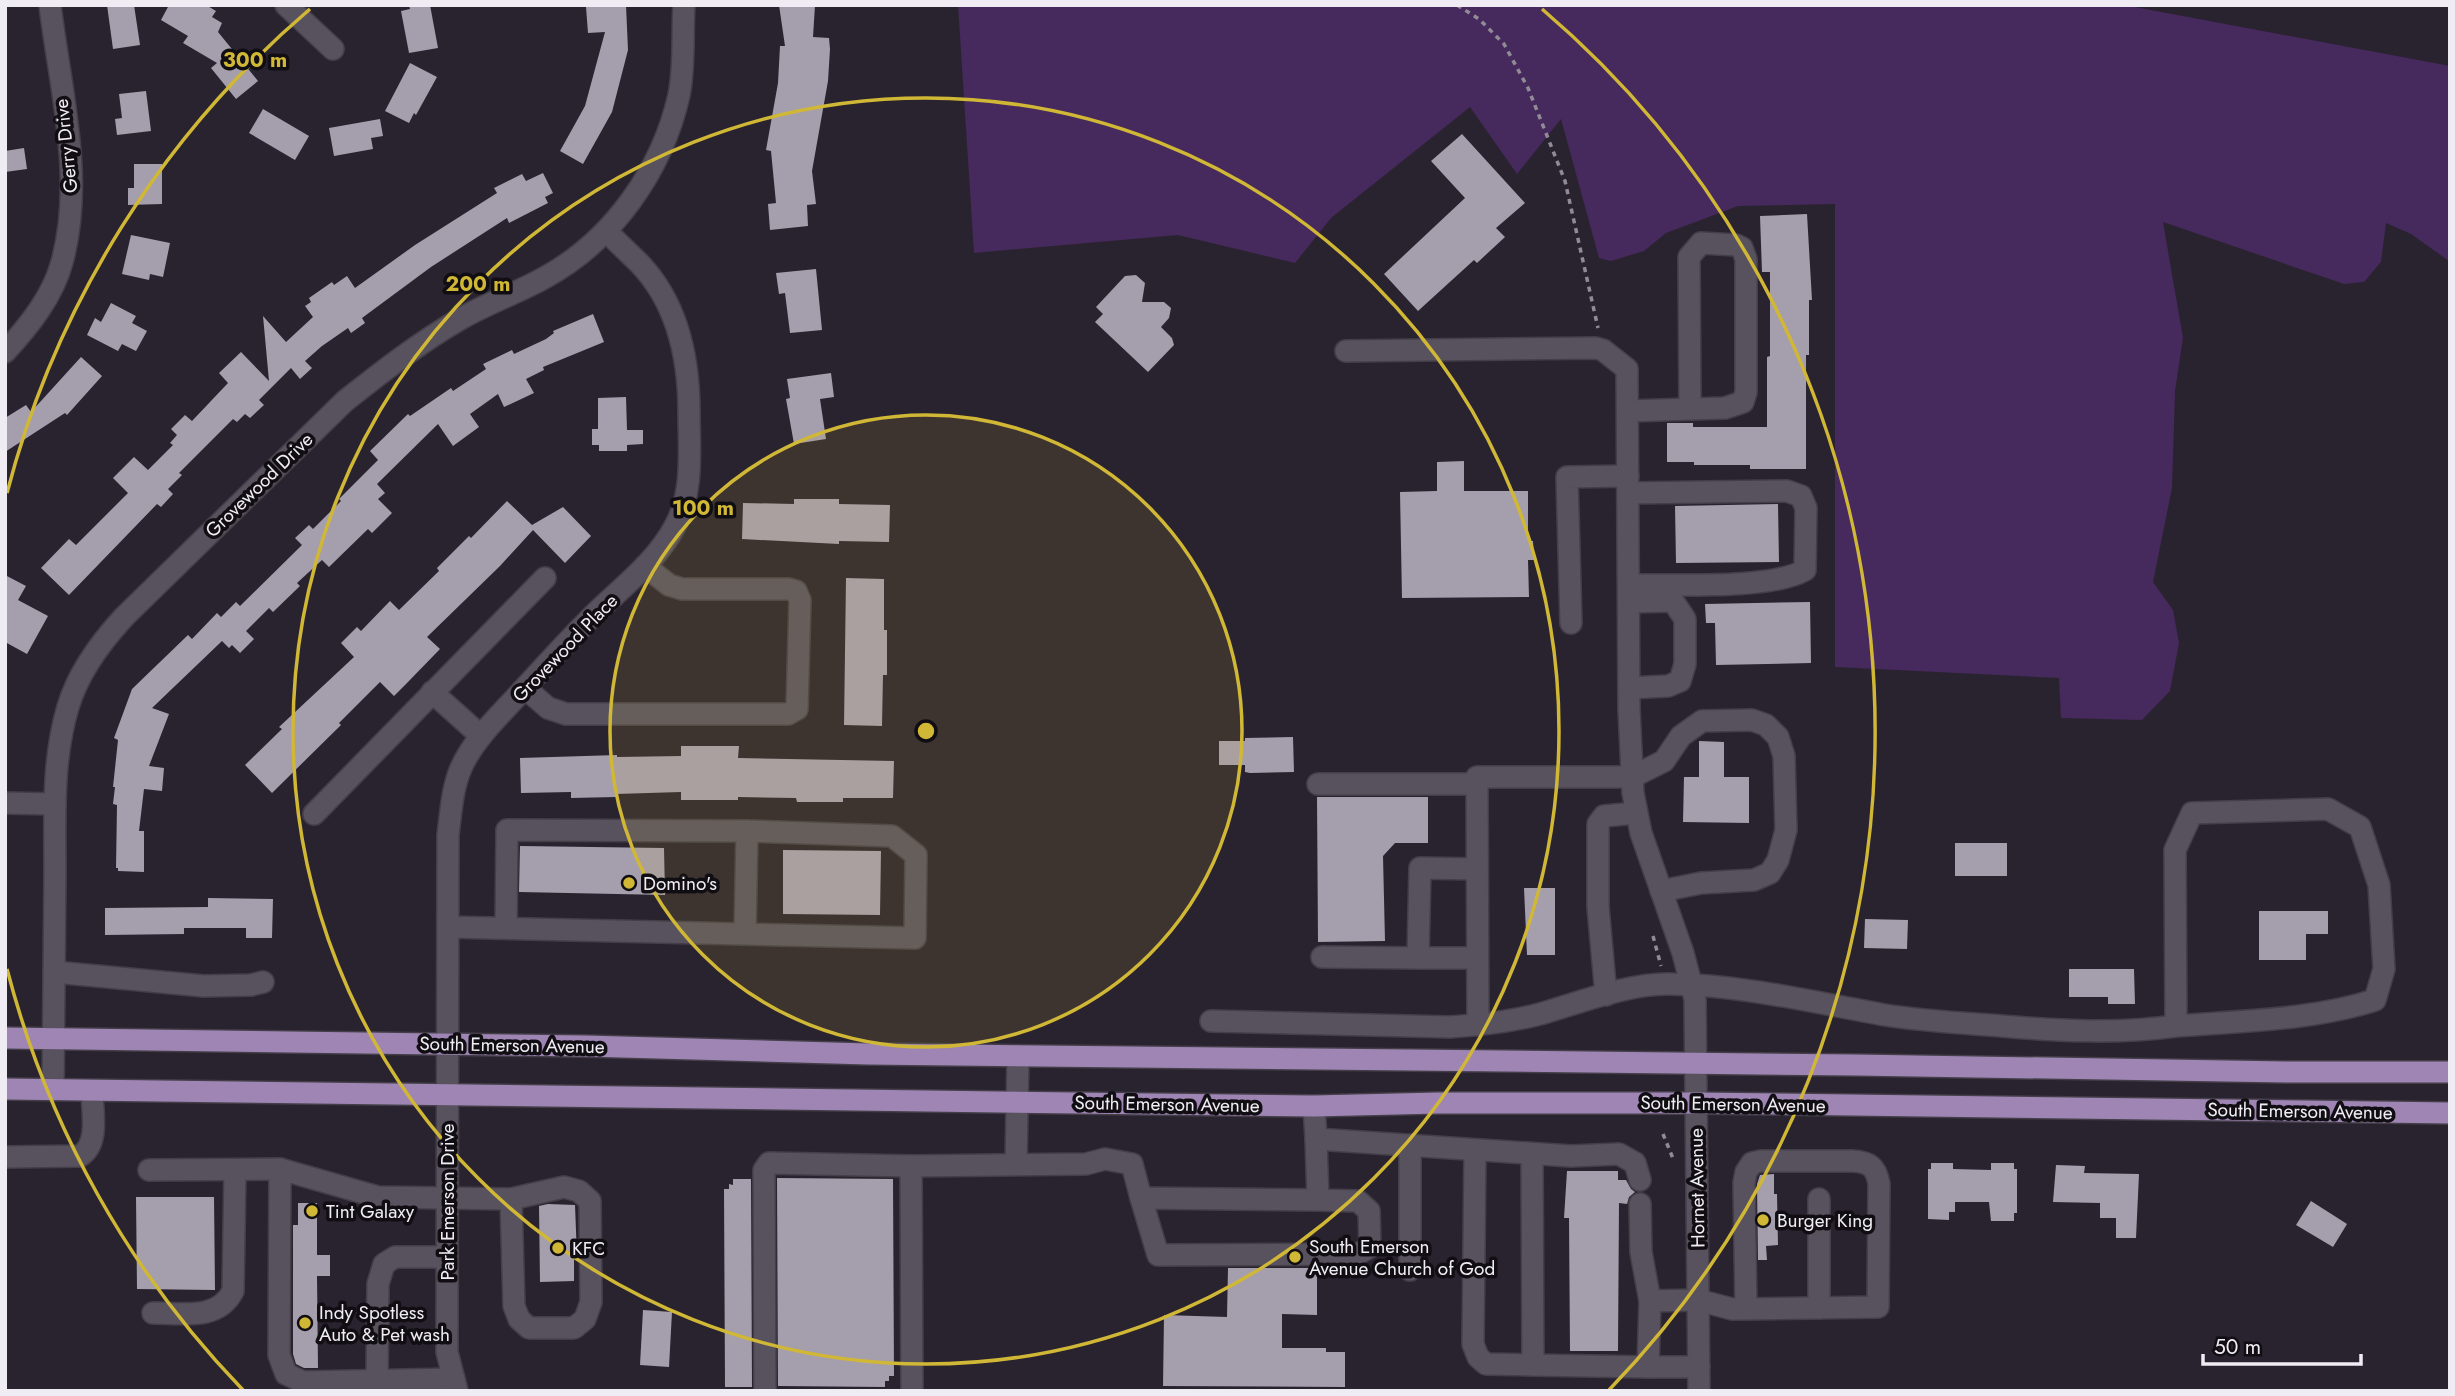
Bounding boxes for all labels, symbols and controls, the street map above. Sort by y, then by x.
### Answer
text: 300 m [223,45,287,75]
street label: Gerry Drive [48,97,84,194]
text: 200 m [445,269,511,299]
street label: Grovewood Drive [199,426,319,544]
text: 100 m [672,493,734,523]
street label: Grovewood Place [506,588,624,708]
centre of rings [914,719,938,743]
place label: Domino's [643,870,717,897]
marker: Domino's [621,875,637,891]
street label: South Emerson Avenue [419,1030,605,1060]
street label: South Emerson Avenue [1074,1089,1260,1119]
street label: South Emerson Avenue [1640,1089,1826,1119]
street label: South Emerson Avenue [2207,1096,2393,1126]
street label: Park Emerson Drive [434,1123,461,1281]
street label: Hornet Avenue [1682,1128,1712,1248]
place label: Tint Galaxy [326,1198,415,1225]
marker: Tint Galaxy [304,1203,320,1219]
place label: Burger King [1777,1207,1873,1234]
marker: Burger King [1755,1212,1771,1228]
place label: South Emerson Avenue Church of God [1309,1233,1495,1282]
place label: KFC [572,1235,605,1262]
marker: KFC [550,1240,566,1256]
marker: South Emerson Avenue Church of God [1287,1249,1303,1265]
place label: Indy Spotless Auto & Pet wash [319,1299,450,1348]
marker: Indy Spotless Auto & Pet wash [297,1315,313,1331]
scale bar [2203,1322,2360,1366]
text: 50 m [2214,1332,2261,1362]

